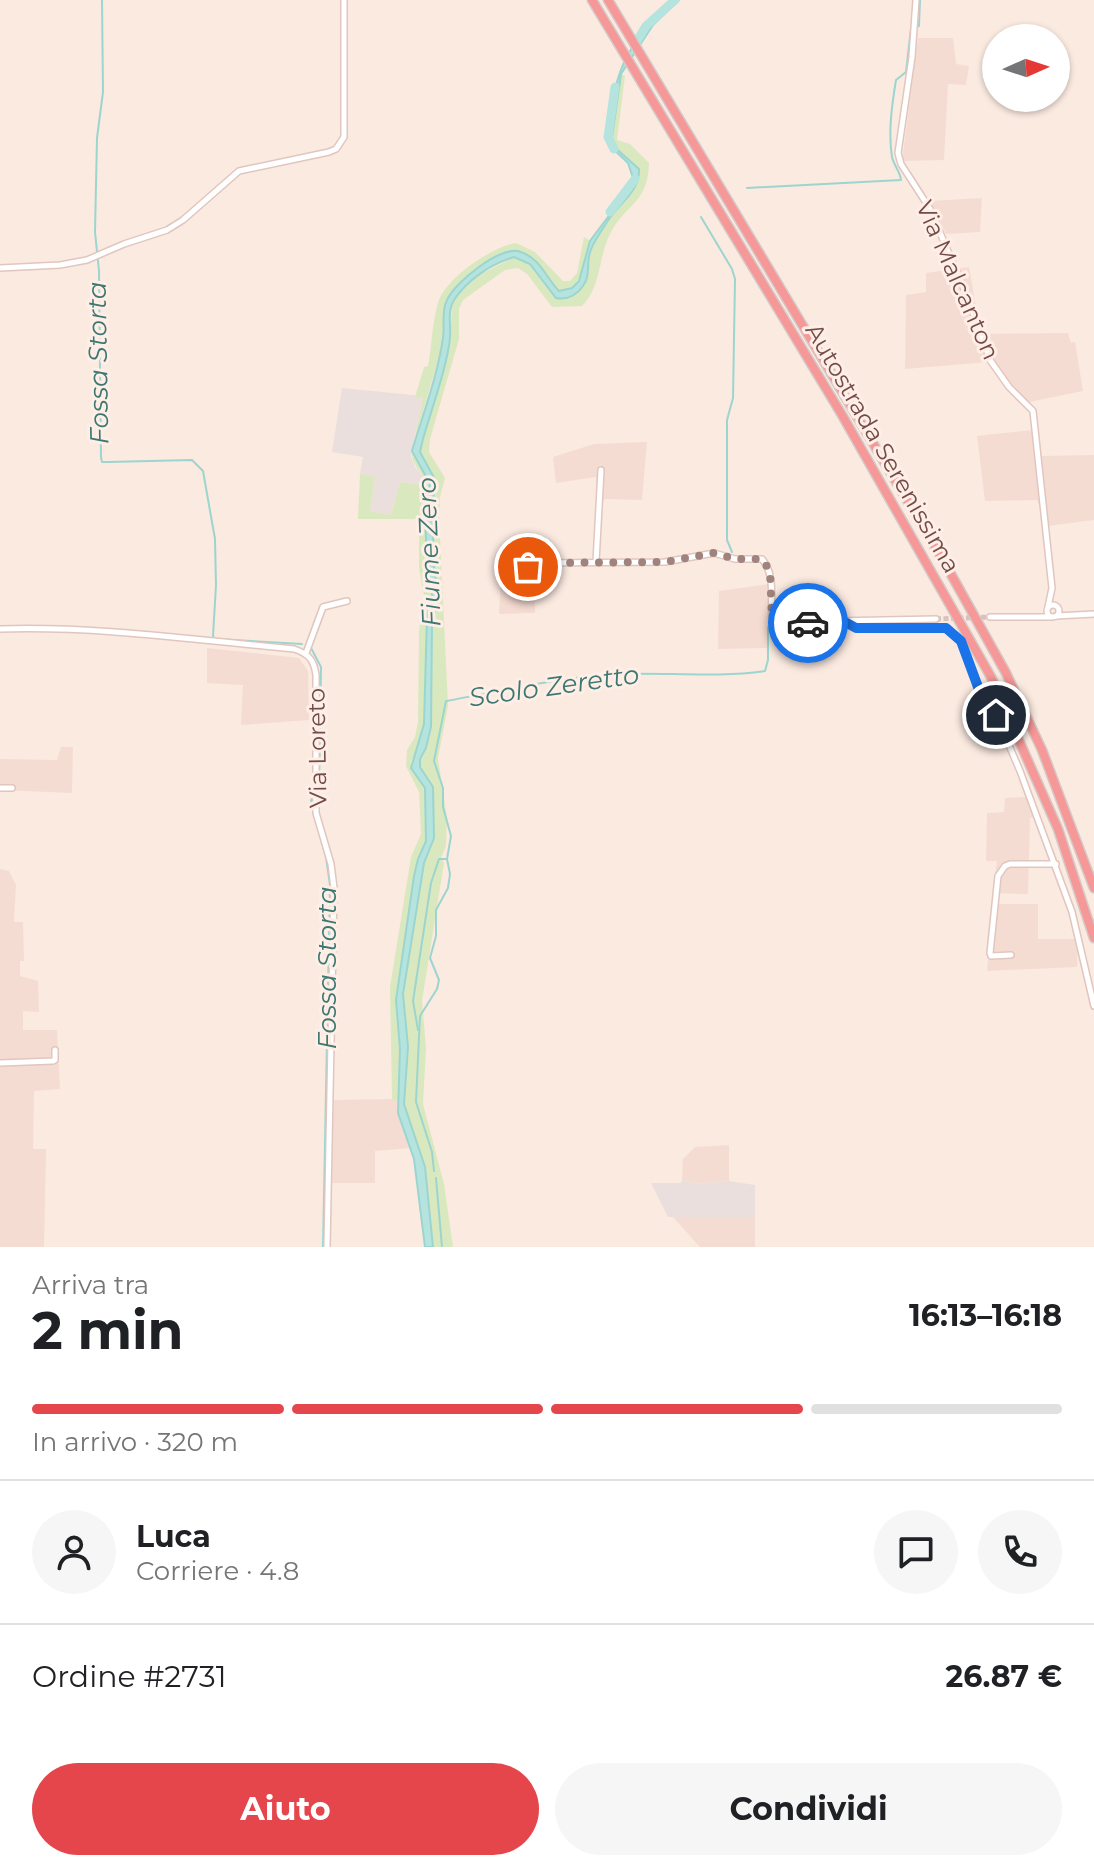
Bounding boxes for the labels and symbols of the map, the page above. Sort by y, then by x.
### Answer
north arrow [982,24,1070,112]
street label: Via Malcanton [910,196,1006,364]
water label: Fossa Storta [81,281,115,445]
street label: Autostrada Serenissima [800,318,966,578]
water label: Fiume Zero [410,477,448,627]
pin [494,533,562,601]
courier [768,583,848,663]
water label: Scolo Zeretto [467,658,641,714]
pin [962,681,1030,749]
street label: Via Loreto [301,688,333,808]
water label: Fossa Storta [311,886,343,1050]

